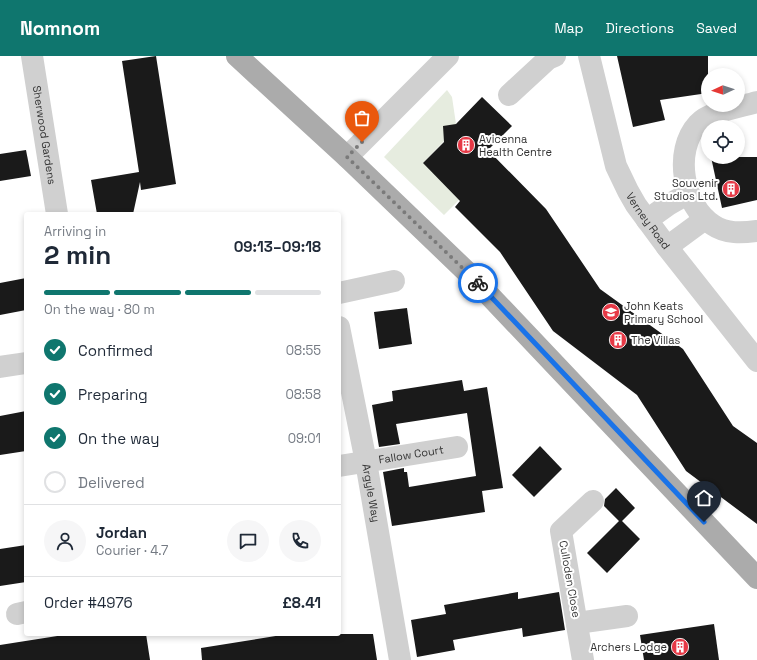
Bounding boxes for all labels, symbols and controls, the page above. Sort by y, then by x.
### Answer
text: Nomnom [20,16,100,41]
text: Map [554,19,584,37]
text: Directions [606,19,674,37]
text: Saved [696,19,737,37]
north arrow [701,68,745,112]
map controls [701,68,745,164]
street label: Sherwood Gardens [30,84,59,186]
pin [345,101,379,142]
icon: bag [351,107,373,129]
button: locate [701,120,745,164]
place label: Avicenna Health Centre [479,132,552,159]
building icon: Avicenna Health Centre [456,135,476,155]
place label: Souvenir Studios Ltd. [654,176,718,203]
building icon: Souvenir Studios Ltd. [721,179,741,199]
street label: Verney Road [623,190,673,252]
text: Arriving in [44,223,106,240]
text: 09:13–09:18 [234,237,321,256]
text: 2 min [44,238,111,272]
courier [458,263,498,303]
icon: bike [467,272,489,294]
place label: John Keats Primary School [624,299,703,326]
text: On the way · 80 m [44,301,155,318]
school or university icon: John Keats Primary School [601,302,621,322]
building icon: The Villas [608,330,628,350]
place label: The Villas [631,333,681,347]
icon: check [44,339,66,361]
text: Confirmed [78,341,153,360]
text: 08:55 [286,342,321,359]
icon: check [44,383,66,405]
text: Preparing [78,385,148,404]
text: 08:58 [285,386,321,403]
icon: check [44,427,66,449]
text: On the way [78,429,159,448]
text: 09:01 [288,430,321,447]
street label: Fallow Court [377,442,445,467]
street label: Argyle Way [359,463,383,523]
text: Delivered [78,473,145,492]
pin [687,481,721,522]
icon: home [693,487,715,509]
button: person [44,520,86,562]
button: chat [227,520,269,562]
button: phone [279,520,321,562]
text: Jordan [96,523,147,542]
street label: Culloden Close [556,539,584,619]
text: Courier · 4.7 [96,542,168,559]
text: Order #4976 [44,593,133,612]
text: £8.41 [282,593,321,612]
building icon: Archers Lodge [670,637,690,657]
place label: Archers Lodge [590,640,667,654]

